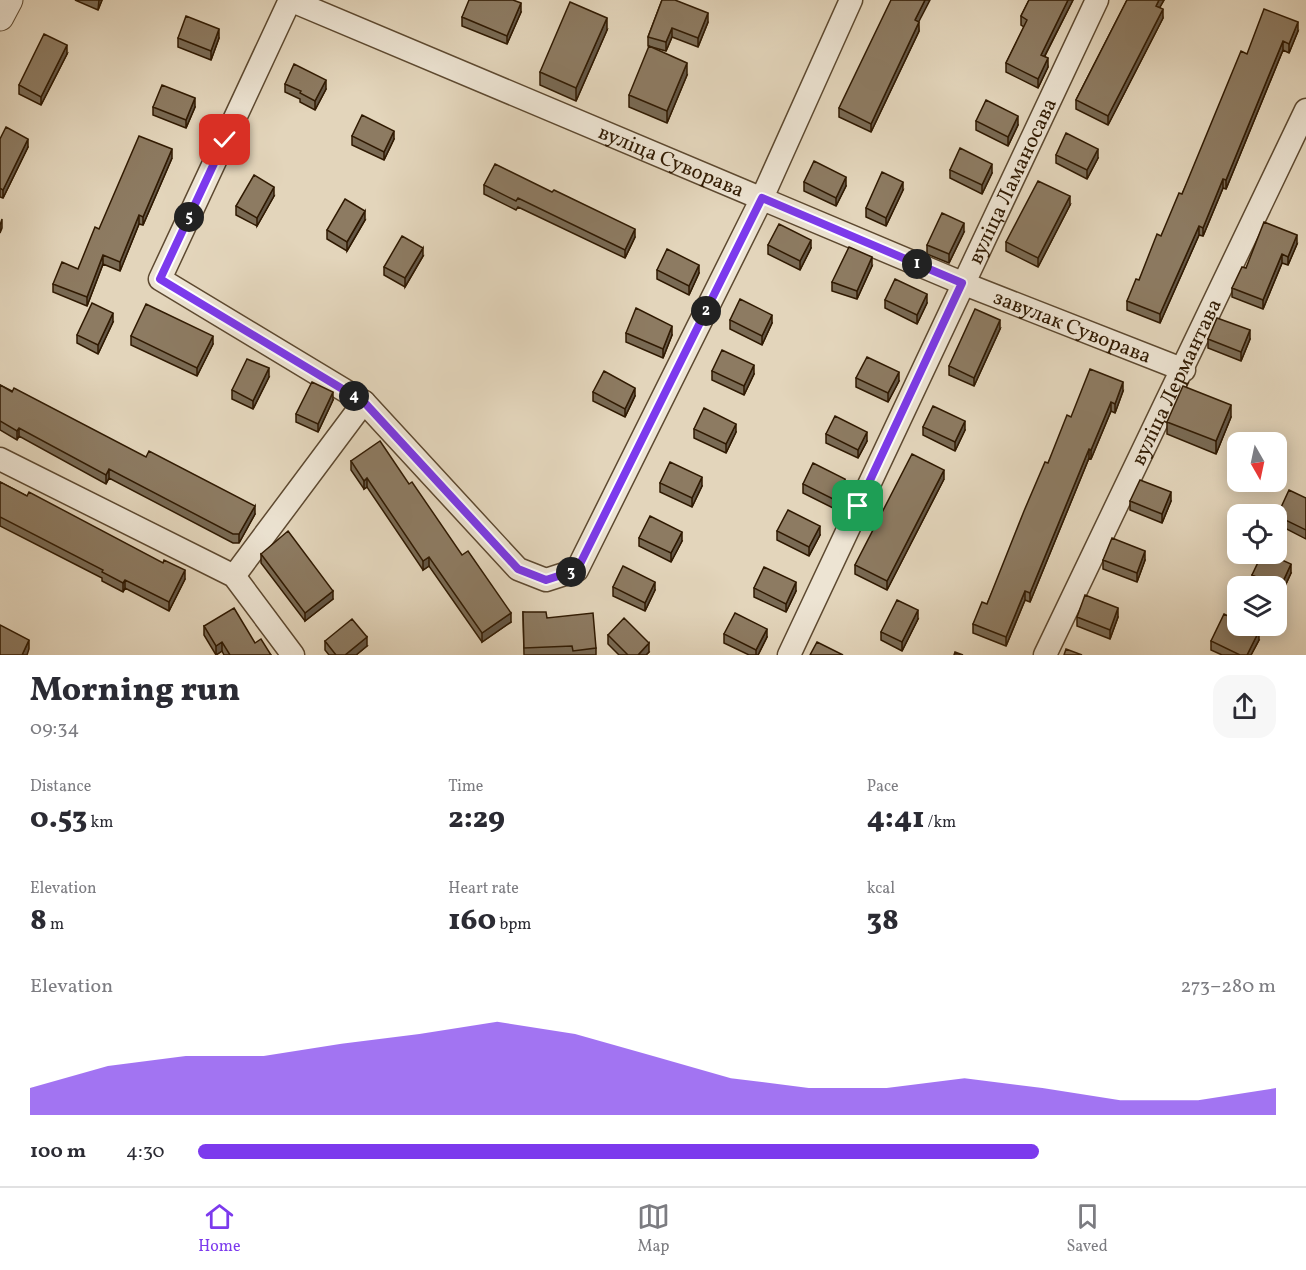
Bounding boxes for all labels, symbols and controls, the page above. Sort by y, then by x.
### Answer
street label: вуліца Ламаносава [962,94,1065,269]
pin [199,114,250,165]
street label: вуліца Суворава [594,118,748,206]
icon: check [208,123,241,156]
pin: 5 [174,202,204,232]
text: 5 [185,206,193,228]
pin: 1 [902,249,932,279]
text: 1 [914,253,920,275]
street label: завулак Суворава [989,284,1155,372]
street label: вуліца Лермантава [1125,294,1230,471]
pin: 2 [691,296,721,326]
text: 2 [702,300,710,322]
pin: 4 [339,381,369,411]
text: 4 [349,385,359,407]
north arrow [1227,432,1287,492]
map controls [1227,432,1287,636]
pin [832,480,883,531]
icon: arrive [841,489,874,522]
button: locate [1227,504,1287,564]
pin: 3 [556,557,586,587]
text: 3 [567,561,575,583]
button: layers [1227,576,1287,636]
text: Morning run [30,669,240,715]
button: share [1213,675,1276,738]
text: 09:34 [30,715,80,743]
text: Distance [30,776,91,798]
text: Time [448,776,483,798]
text: Pace [867,776,899,798]
text: 0.53 [30,798,87,840]
text: 2:29 [448,798,505,840]
text: 4:41 [867,798,924,840]
text: km [87,812,113,834]
text: /km [924,812,956,834]
text: Elevation [30,878,97,900]
text: Heart rate [448,878,519,900]
text: kcal [867,878,895,900]
text: 8 [30,900,47,942]
text: 160 [448,900,496,942]
text: 38 [867,900,899,942]
text: m [47,914,64,936]
text: bpm [496,914,532,936]
text: Elevation [30,973,113,1001]
text: 273–280 m [1180,973,1276,1001]
text: 100 m [30,1138,86,1166]
text: 4:30 [126,1138,165,1166]
tab: Home [198,1200,241,1258]
tab: Map [637,1200,670,1258]
tab: Saved [1067,1200,1108,1258]

